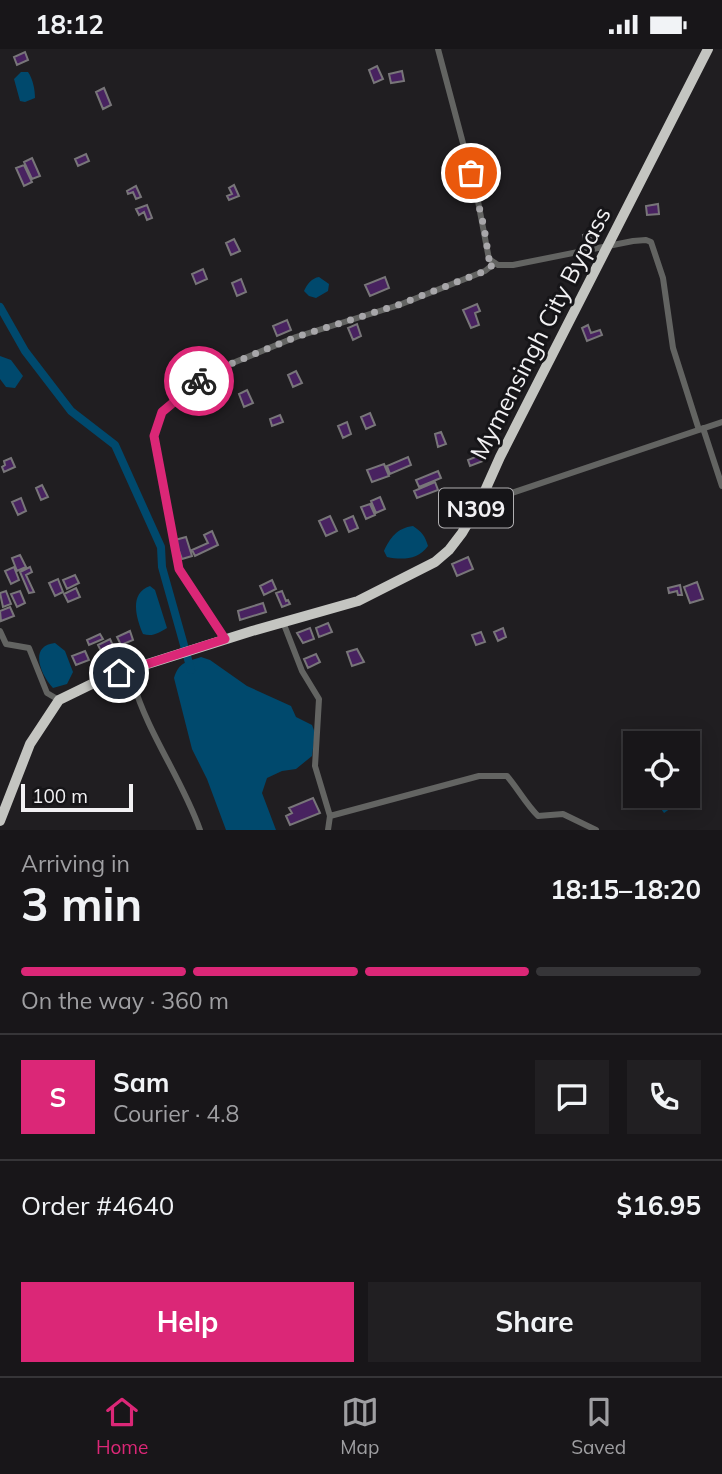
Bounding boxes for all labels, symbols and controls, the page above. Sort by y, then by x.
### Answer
text: 18:12 [35,8,104,41]
pin [441,143,501,203]
icon: bag [452,154,490,192]
street label: Mymensingh City Bypass [463,202,617,464]
courier [164,346,234,416]
icon: bike [180,362,218,400]
road number: N309 [439,489,513,527]
pin [89,643,149,703]
icon: home [100,654,138,692]
map controls [623,731,700,808]
button: locate [623,731,700,808]
scale bar [21,781,133,813]
text: 100 m [32,784,88,808]
text: Arriving in [21,849,130,878]
text: 18:15–18:20 [550,873,701,906]
text: 3 min [21,875,142,933]
text: On the way · 360 m [21,986,229,1015]
button: chat [535,1060,609,1134]
button: phone [627,1060,701,1134]
text: Sam [113,1066,169,1099]
text: S [50,1081,66,1114]
text: Courier · 4.8 [113,1099,239,1128]
text: Order #4640 [21,1189,174,1222]
text: $16.95 [617,1189,701,1222]
button: Help [21,1282,354,1362]
button: Share [368,1282,701,1362]
tab: Home [96,1393,148,1459]
tab: Map [340,1393,379,1459]
tab: Saved [571,1393,626,1459]

